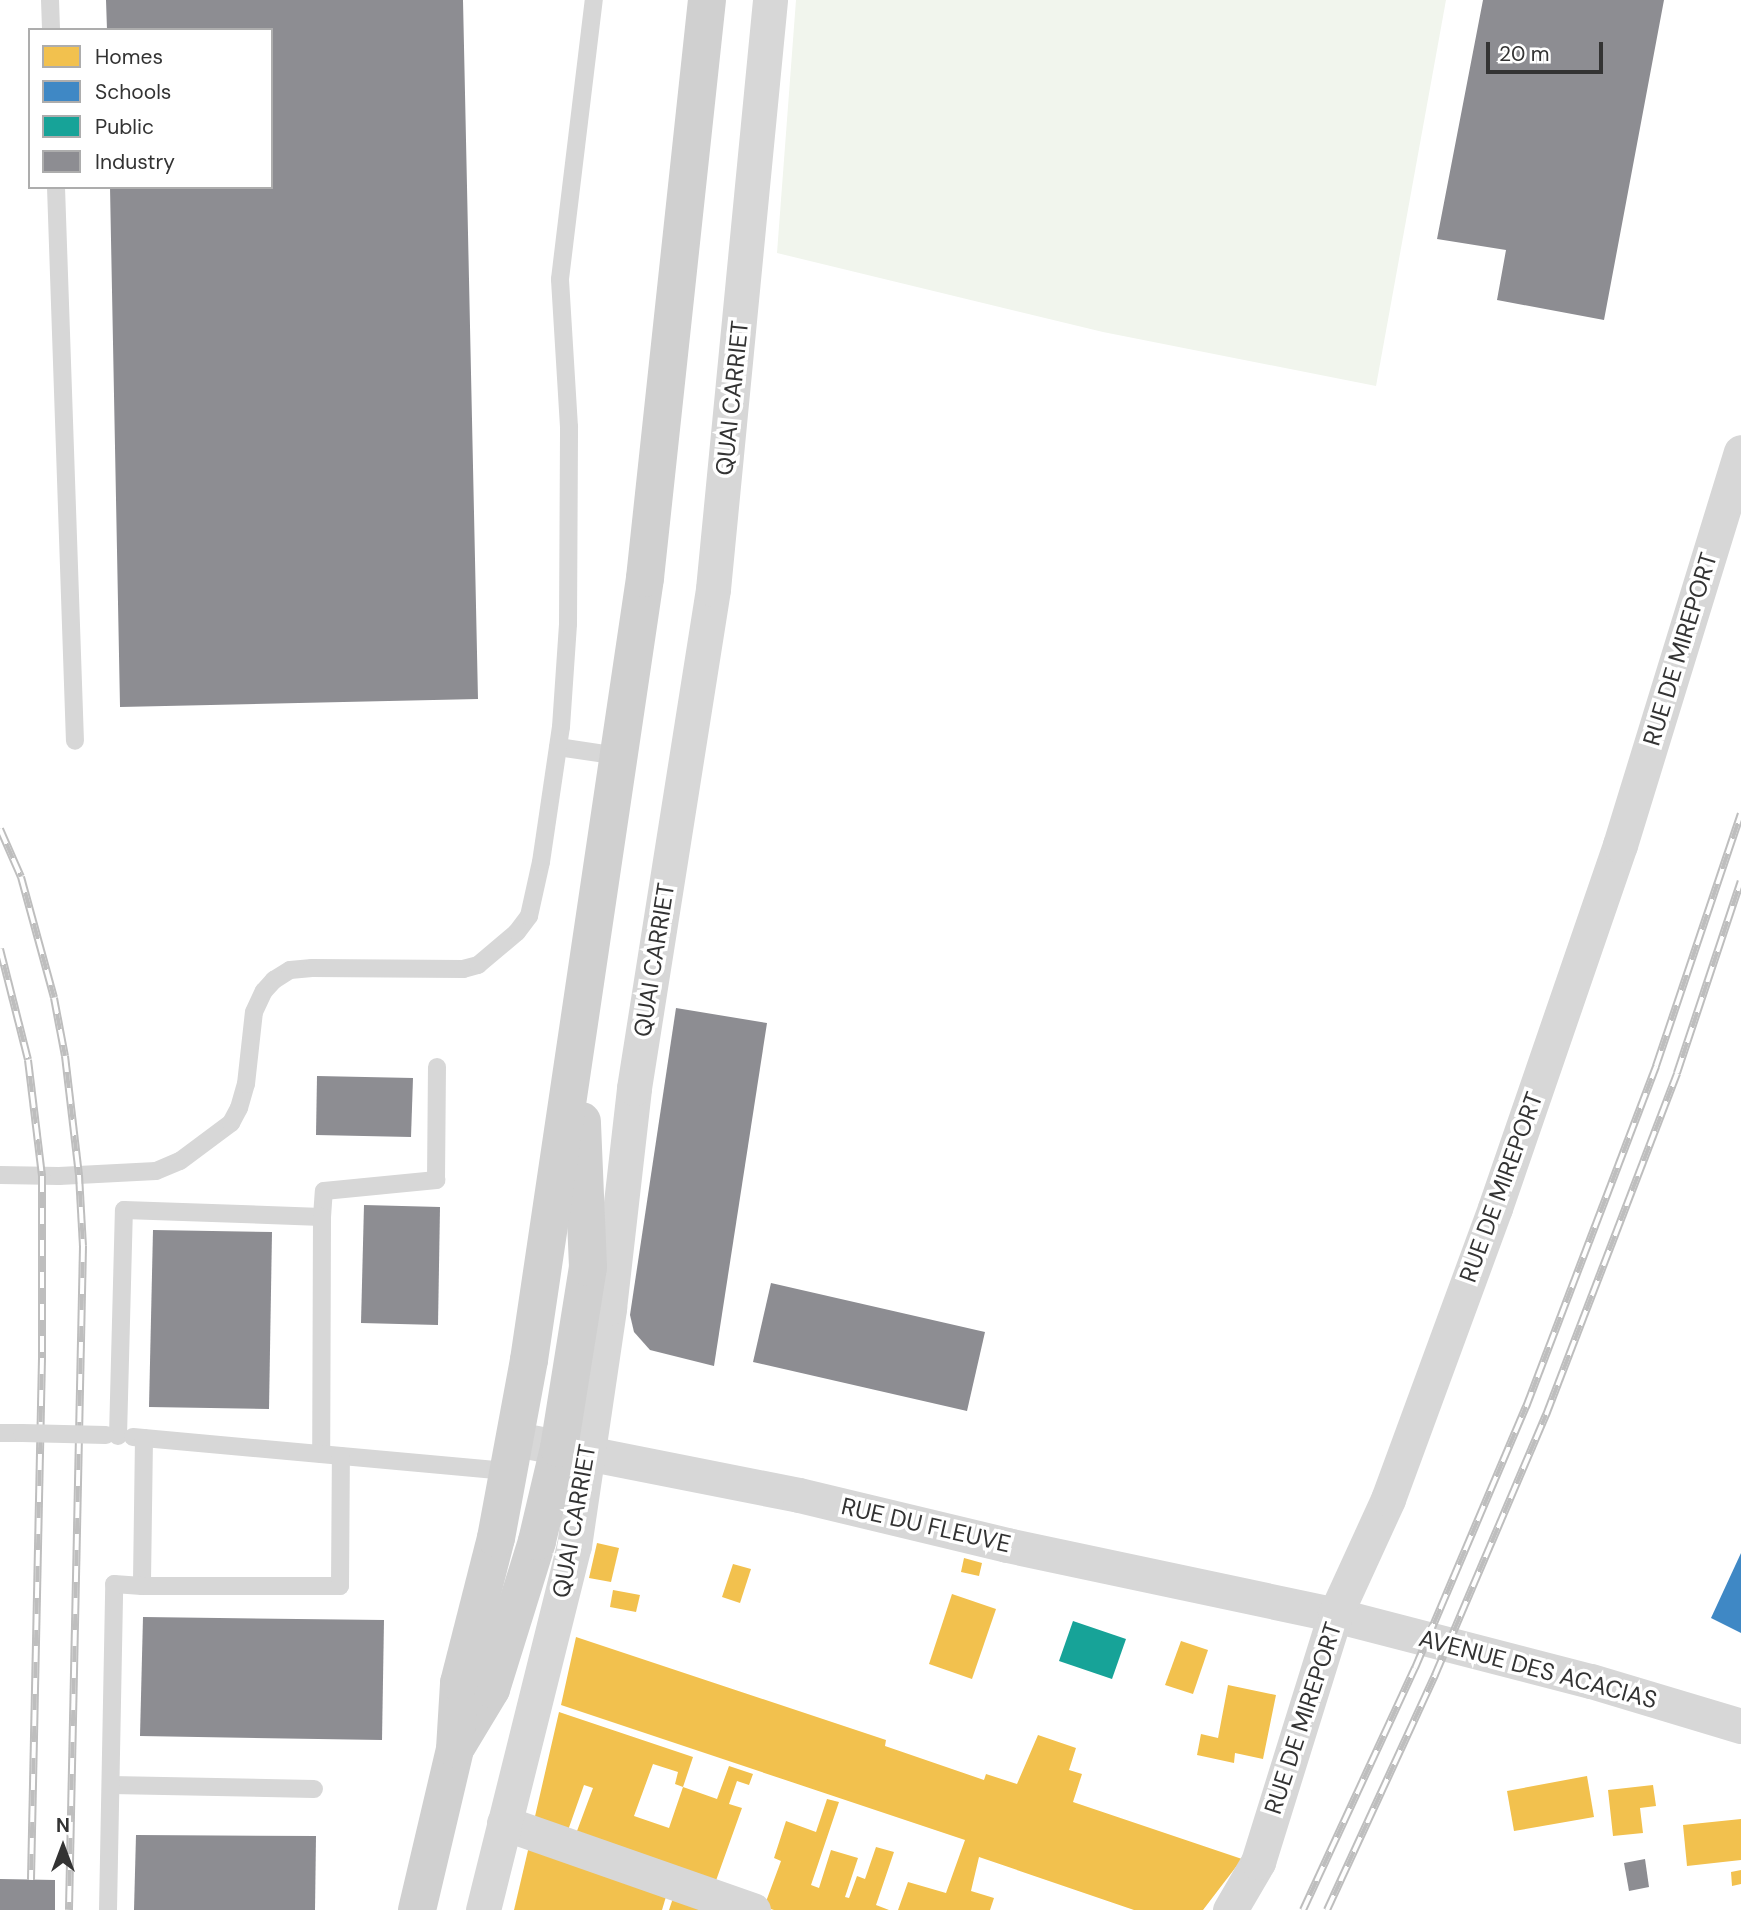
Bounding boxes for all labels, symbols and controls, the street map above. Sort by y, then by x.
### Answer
legend [28,28,273,189]
scale bar [1489,28,1606,72]
text: 20 m [1499,40,1550,68]
text: Homes [95,43,163,71]
text: Schools [95,78,171,106]
text: Public [95,113,154,141]
text: Industry [95,148,175,176]
street label: QUAI CARRIET [710,319,754,477]
street label: RUE DE MIREPORT [1637,549,1723,749]
street label: QUAI CARRIET [628,881,680,1039]
street label: RUE DE MIREPORT [1453,1088,1549,1286]
street label: QUAI CARRIET [546,1442,602,1600]
street label: RUE DU FLEUVE [839,1492,1013,1558]
street label: RUE DE MIREPORT [1258,1618,1348,1818]
street label: AVENUE DES ACACIAS [1416,1623,1660,1715]
north arrow [28,1812,98,1882]
text: N [56,1813,70,1838]

